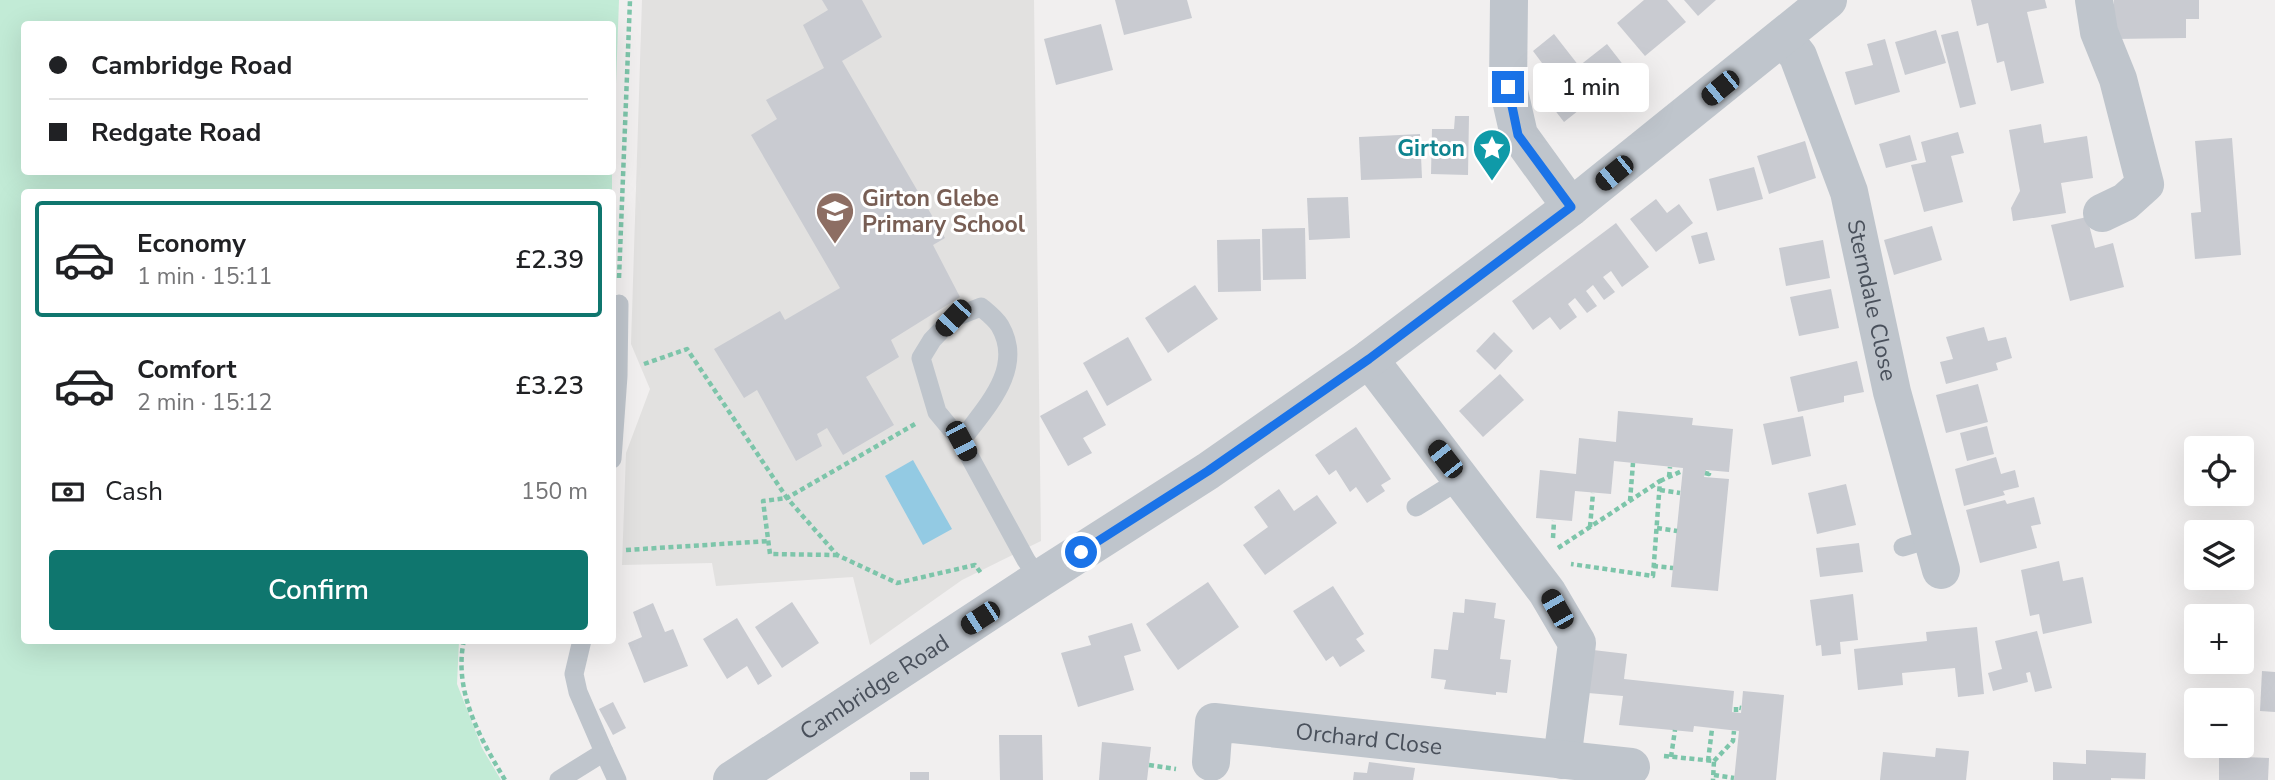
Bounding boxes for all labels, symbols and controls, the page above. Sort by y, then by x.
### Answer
text: Cambridge Road [91,48,292,83]
callout: 1 min [1532,62,1648,112]
car [1698,67,1743,109]
route end [1492,71,1524,103]
text: 1 min [1562,72,1620,103]
text: Redgate Road [91,115,261,150]
place icon: Girton [1471,127,1513,182]
place label: Girton [1397,133,1465,164]
car [1592,152,1637,194]
place label: Girton Glebe Primary School [862,183,1026,240]
school or university icon: Girton Glebe Primary School [814,190,856,245]
street label: Sterndale Close [1840,216,1905,384]
text: Economy [137,226,246,261]
icon: car [53,228,116,291]
text: £2.39 [515,242,584,277]
text: 1 min · 15:11 [137,261,272,292]
car [931,295,976,341]
text: Comfort [137,352,237,387]
icon: car [53,354,116,417]
text: £3.23 [515,368,584,403]
text: 2 min · 15:12 [137,387,272,418]
car [942,418,981,464]
car [1424,436,1467,482]
map controls [2184,436,2254,758]
button: locate [2184,436,2254,506]
icon: cash [49,473,87,511]
text: Cash [105,474,163,509]
text: 150 m [521,476,588,507]
button: layers [2184,520,2254,590]
route start [1065,536,1097,568]
button: Confirm [49,550,588,630]
car [1538,586,1577,632]
car [957,598,1004,638]
button: + [2184,604,2254,674]
street label: Cambridge Road [794,627,955,747]
button: − [2184,688,2254,758]
street label: Orchard Close [1294,715,1444,762]

